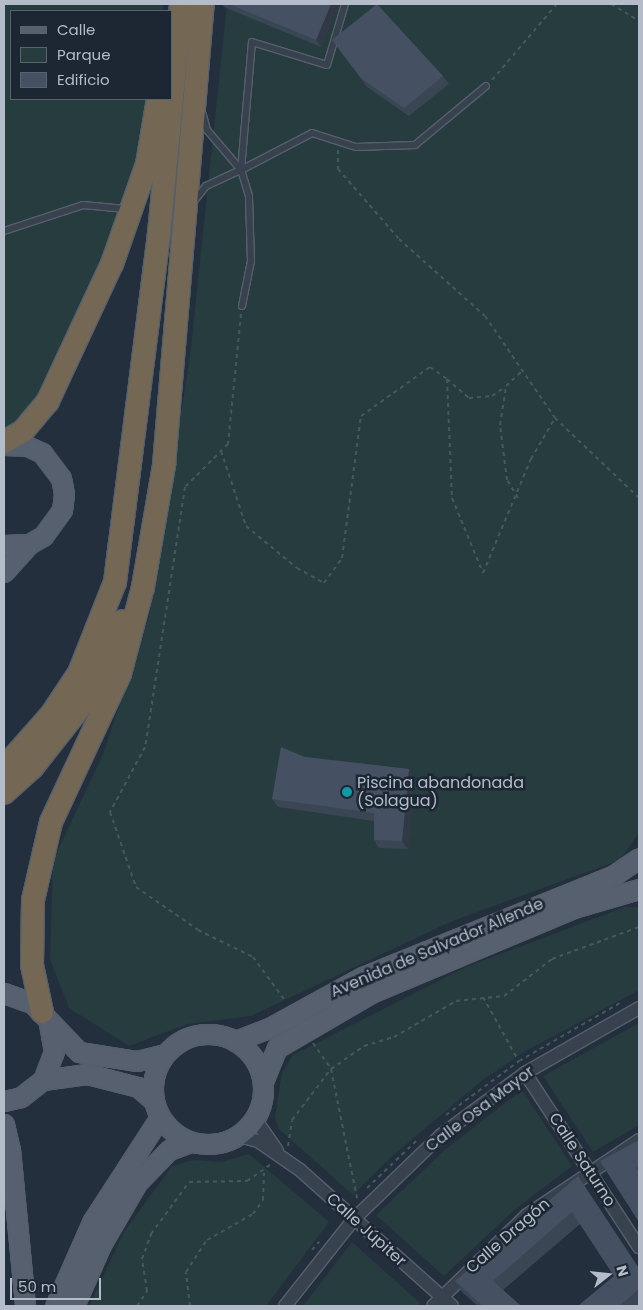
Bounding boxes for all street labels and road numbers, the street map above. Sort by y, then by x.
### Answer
street label: Avenida de Salvador Allende [328,894,546,1002]
street label: Calle Osa Mayor [422,1062,538,1156]
street label: Calle Saturno [545,1110,619,1210]
street label: Calle Júpiter [322,1189,410,1271]
street label: Calle Dragón [462,1194,554,1278]

